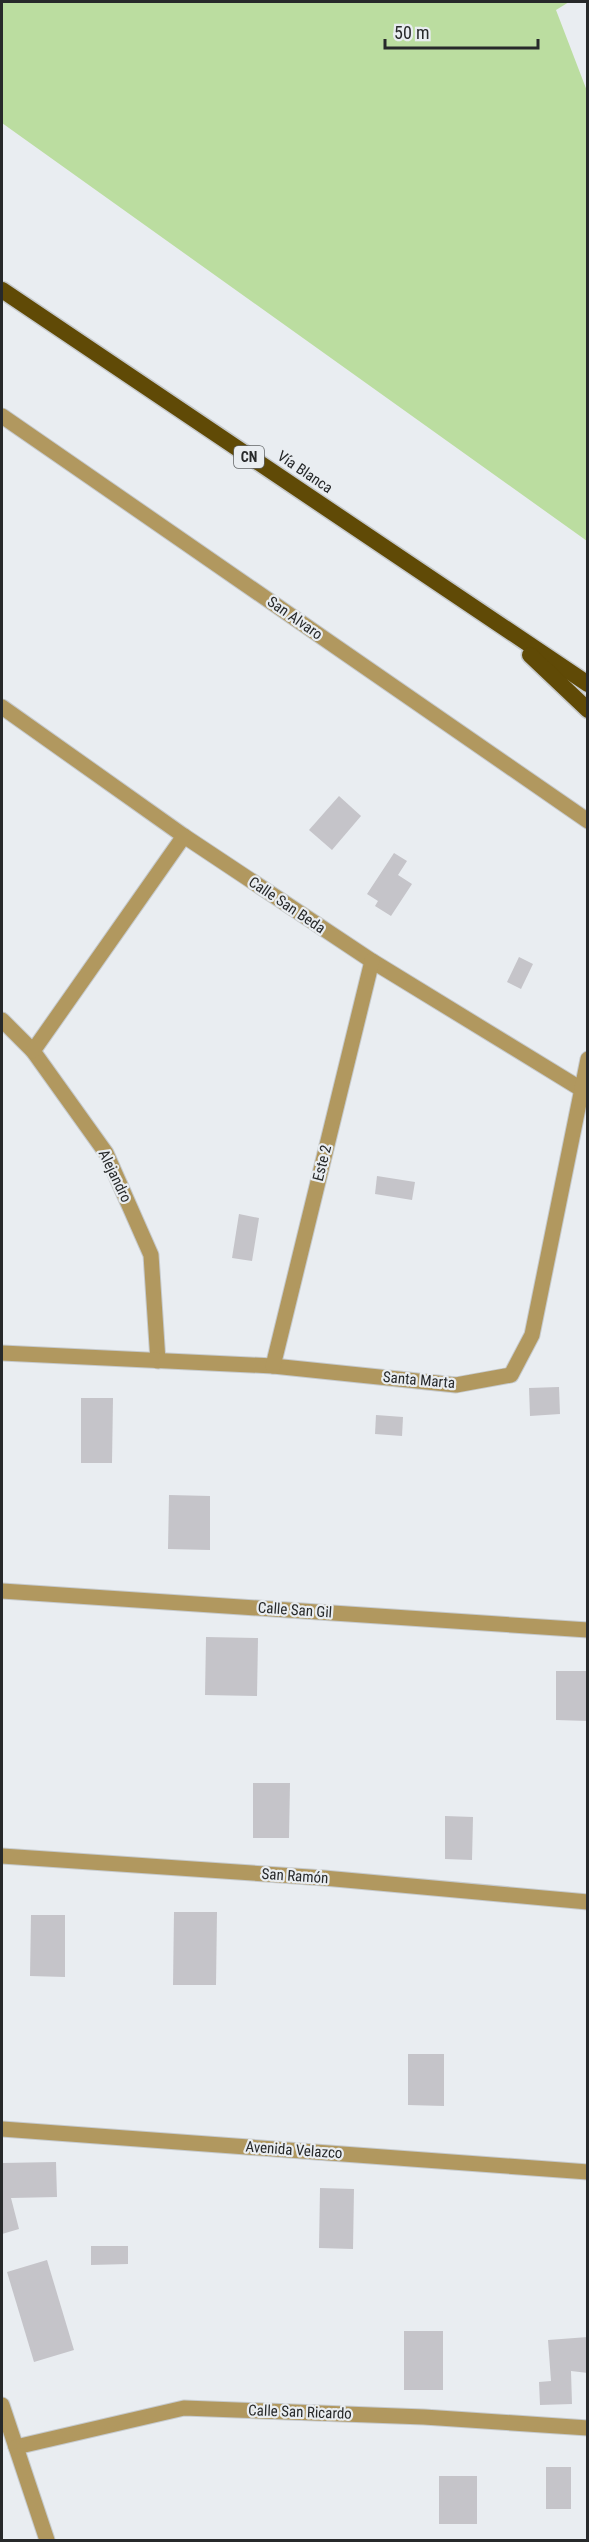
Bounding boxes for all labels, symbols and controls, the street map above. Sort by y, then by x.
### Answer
scale bar [385,12,538,50]
text: 50 m [394,22,429,43]
road number: CN [234,446,264,468]
street label: Vía Blanca [274,447,336,497]
street label: San Alvaro [264,592,326,644]
street label: Calle San Beda [245,873,329,937]
street label: Este 2 [309,1143,335,1183]
street label: Alejandro [95,1147,135,1205]
street label: Santa Marta [382,1368,456,1392]
street label: Calle San Gil [257,1598,333,1622]
street label: San Ramón [261,1865,329,1887]
street label: Avenida Velazco [245,2138,343,2162]
street label: Calle San Ricardo [248,2401,352,2423]

